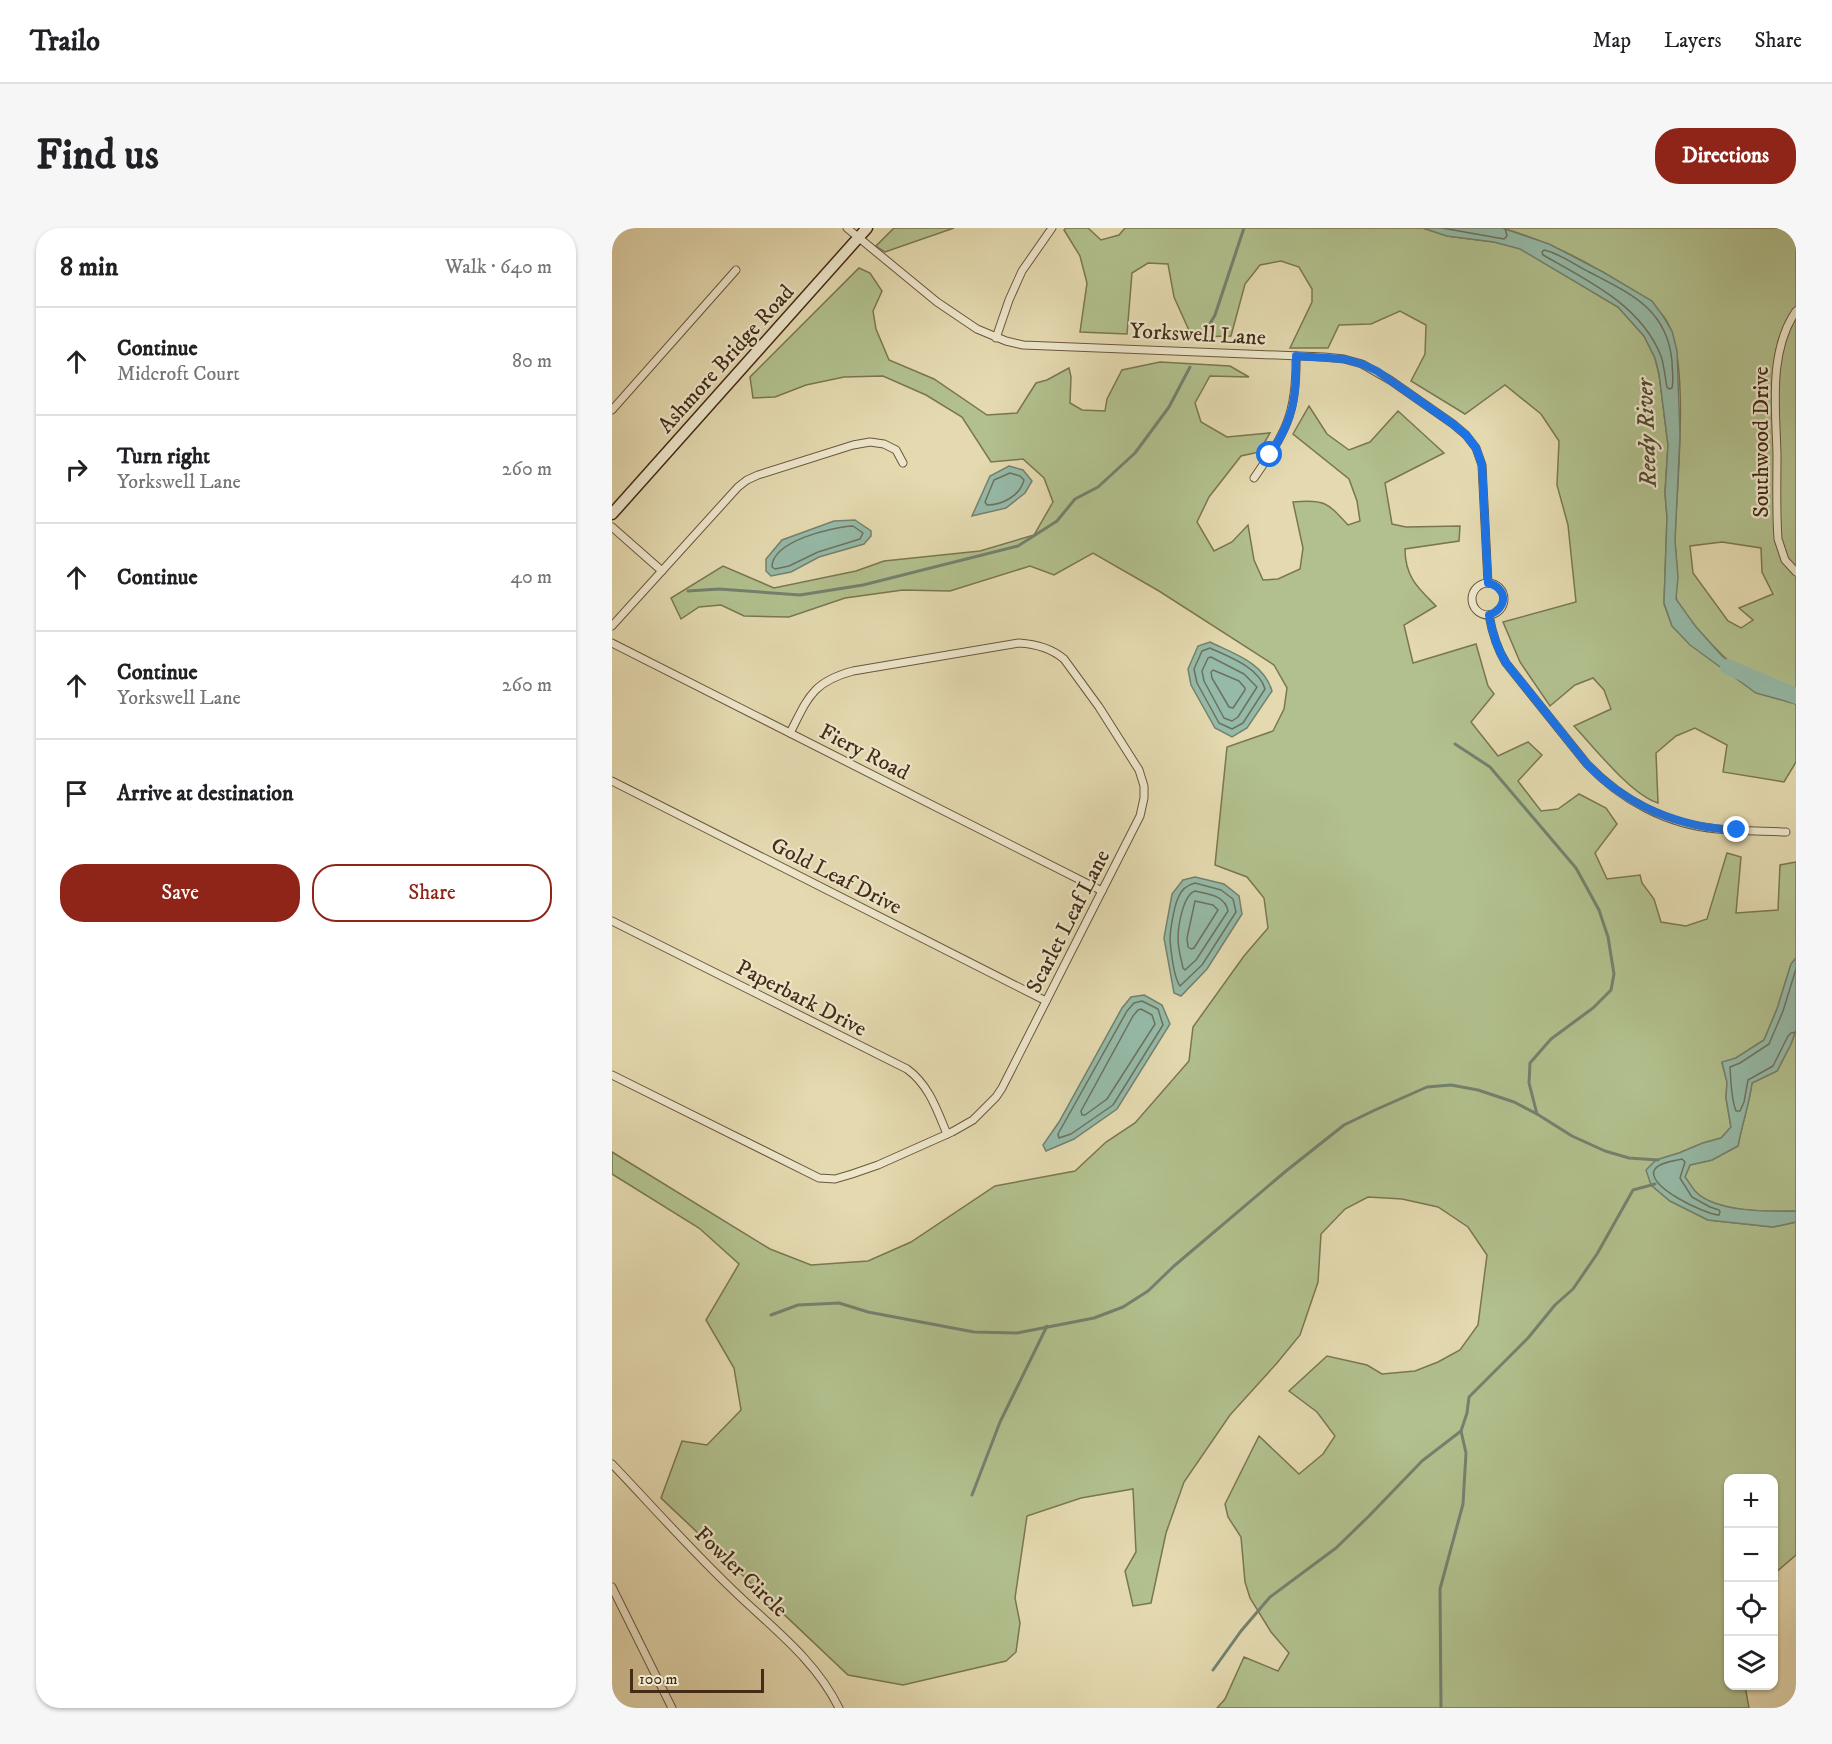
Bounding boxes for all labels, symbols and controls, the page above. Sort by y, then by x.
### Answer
text: Trailo [30,24,100,59]
text: Map [1592,28,1631,54]
text: Layers [1664,28,1722,54]
text: Share [1755,28,1802,54]
button: Directions [1655,128,1796,184]
text: Find us [36,130,159,182]
text: 8 min [60,251,118,284]
text: Walk · 640 m [445,255,552,280]
street label: Ashmore Bridge Road [652,279,800,439]
street label: Yorkswell Lane [1129,317,1267,352]
text: Continue [117,335,198,362]
icon: ahead [60,345,93,378]
text: 80 m [512,349,552,374]
text: Midcroft Court [117,362,240,387]
street label: Southwood Drive [1748,366,1775,518]
water label: Reedy River [1630,376,1664,489]
route start [1256,441,1282,467]
text: Turn right [117,443,210,470]
icon: right [60,453,93,486]
text: 260 m [502,457,552,482]
text: Yorkswell Lane [117,470,241,495]
icon: ahead [60,561,93,594]
text: Continue [117,564,198,591]
text: 40 m [510,565,552,590]
text: Continue [117,659,198,686]
icon: ahead [60,669,93,702]
text: 260 m [502,673,552,698]
text: Yorkswell Lane [117,686,241,711]
street label: Fiery Road [815,718,914,786]
icon: arrive [60,777,93,810]
text: Arrive at destination [117,780,294,807]
route end [1723,816,1749,842]
street label: Gold Leaf Drive [766,832,906,921]
street label: Scarlet Leaf Lane [1021,845,1116,998]
button: Save [60,864,300,922]
button: Share [312,864,552,922]
street label: Paperbark Drive [732,954,871,1043]
map controls [1724,1474,1778,1690]
button: + [1724,1474,1778,1528]
street label: Fowler Circle [689,1521,793,1623]
button: − [1724,1528,1778,1582]
button: locate [1724,1582,1778,1636]
button: layers [1724,1636,1778,1690]
scale bar [630,1666,764,1694]
text: 100 m [639,1669,678,1689]

